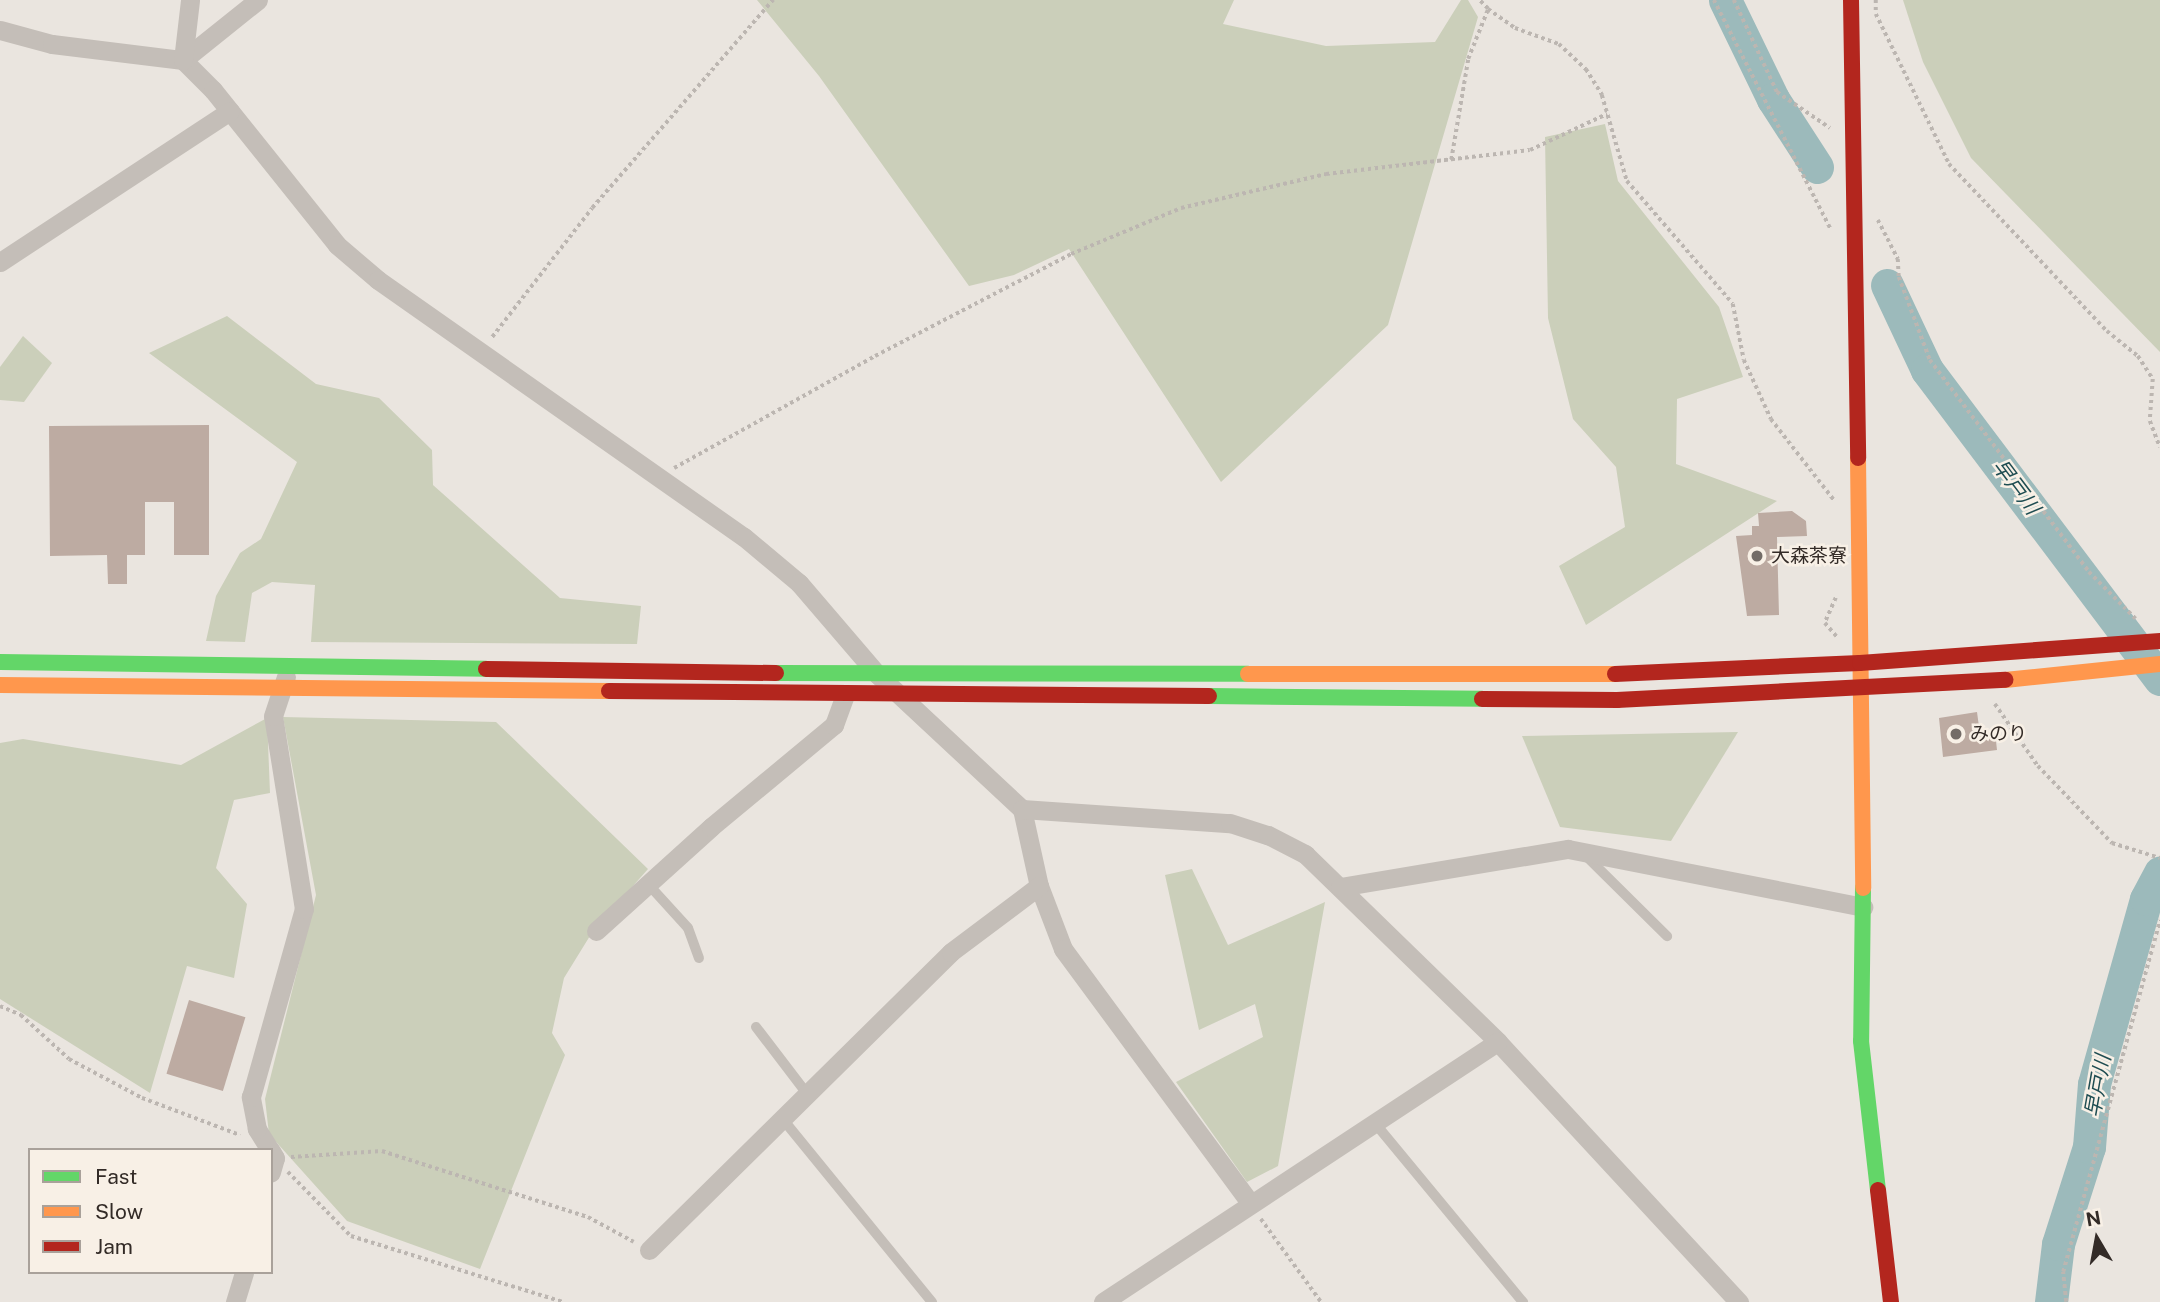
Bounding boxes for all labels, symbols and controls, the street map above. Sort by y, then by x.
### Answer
water label: 早戸川 [1987,454,2045,520]
place label: 大森茶寮 [1771,545,1847,567]
marker: 大森茶寮 [1749,548,1765,564]
place label: みのり [1970,723,2027,745]
marker: みのり [1948,726,1964,742]
water label: 早戸川 [2080,1053,2116,1119]
legend [28,1148,273,1274]
text: Fast [95,1164,137,1189]
text: Slow [95,1199,143,1224]
north arrow [2062,1204,2132,1274]
text: N [2084,1206,2103,1230]
text: Jam [95,1234,133,1259]

